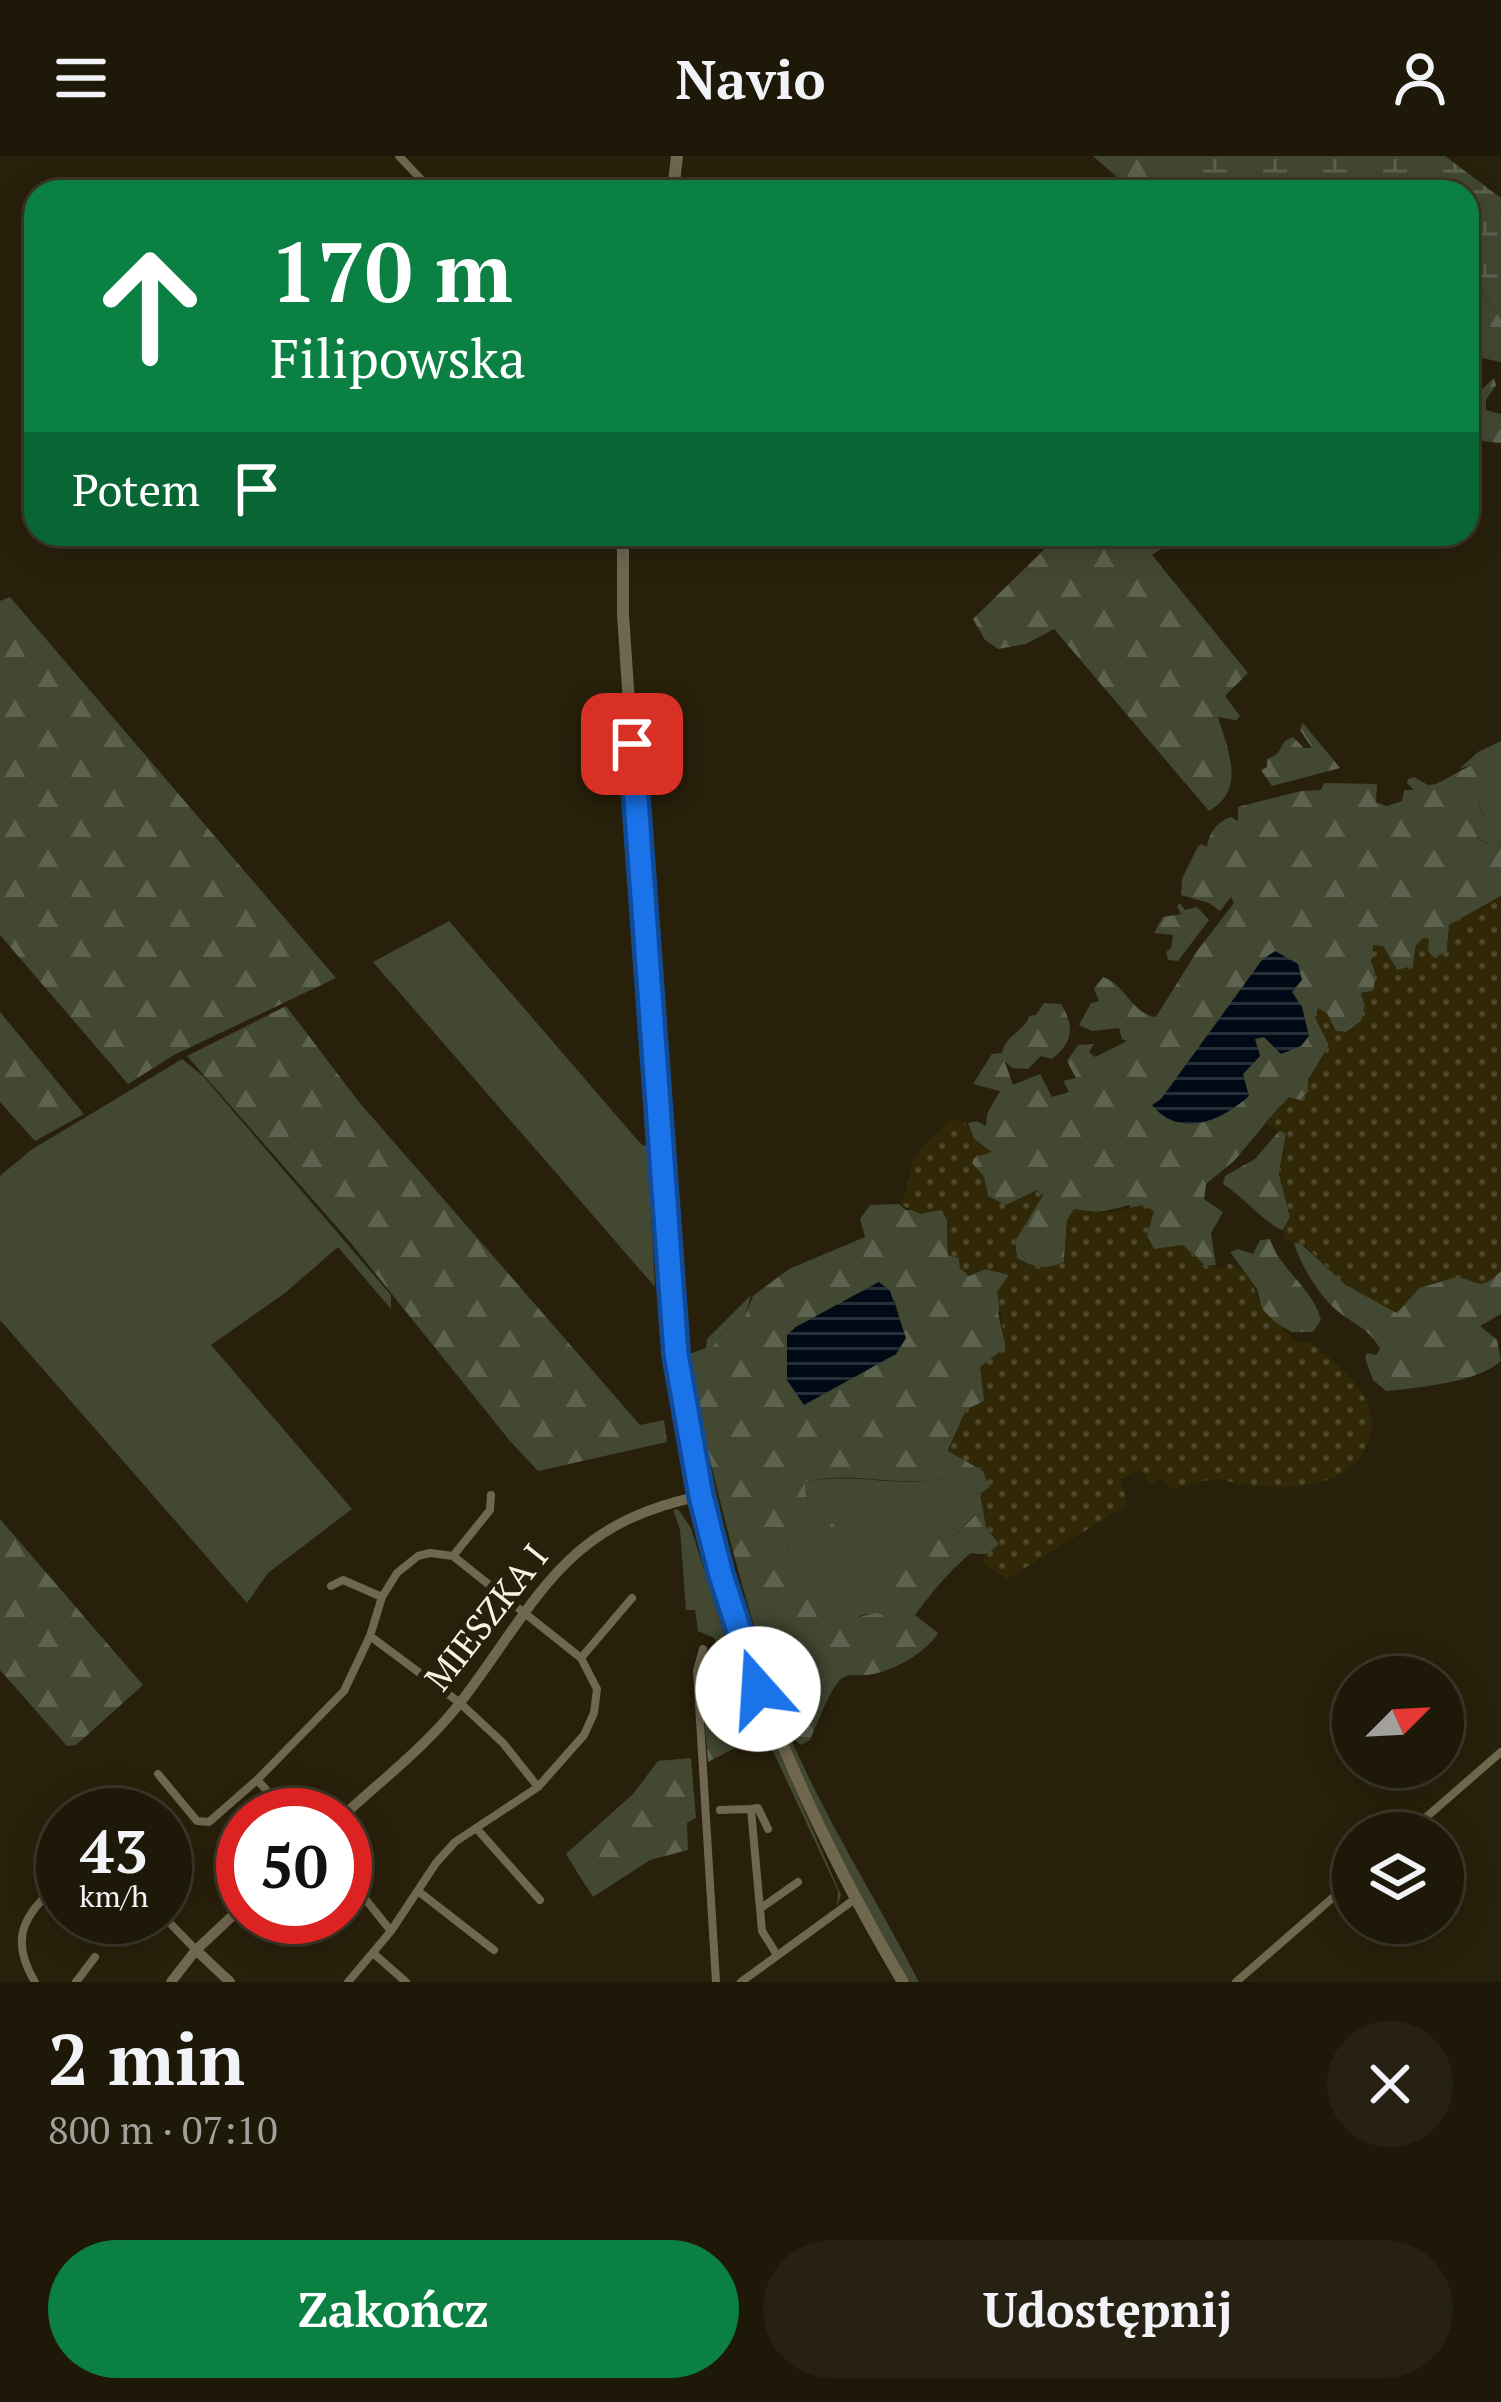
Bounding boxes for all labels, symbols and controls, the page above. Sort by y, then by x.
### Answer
text: Navio [675,43,826,114]
icon: menu [48,45,114,111]
icon: person [1387,45,1453,111]
text: 170 m [270,215,513,326]
icon: ahead [72,228,228,384]
text: Filipowska [270,322,526,393]
icon: arrive [224,456,290,522]
text: Potem [72,459,200,519]
pin [581,693,683,795]
icon: arrive [599,711,665,777]
street label: MIESZKA I [414,1534,558,1700]
position arrow [695,1626,821,1752]
north arrow [1332,1656,1464,1788]
map controls [1332,1656,1464,1944]
speed limit sign: 50 [216,1788,372,1944]
text: 43 [80,1811,148,1890]
button: layers [1332,1812,1464,1944]
text: km/h [79,1876,149,1916]
text: 2 min [48,2010,245,2106]
button: close [1327,2021,1453,2147]
text: 800 m · 07:10 [48,2103,278,2155]
button: Zakończ [48,2240,739,2378]
button: Udostępnij [763,2240,1453,2378]

